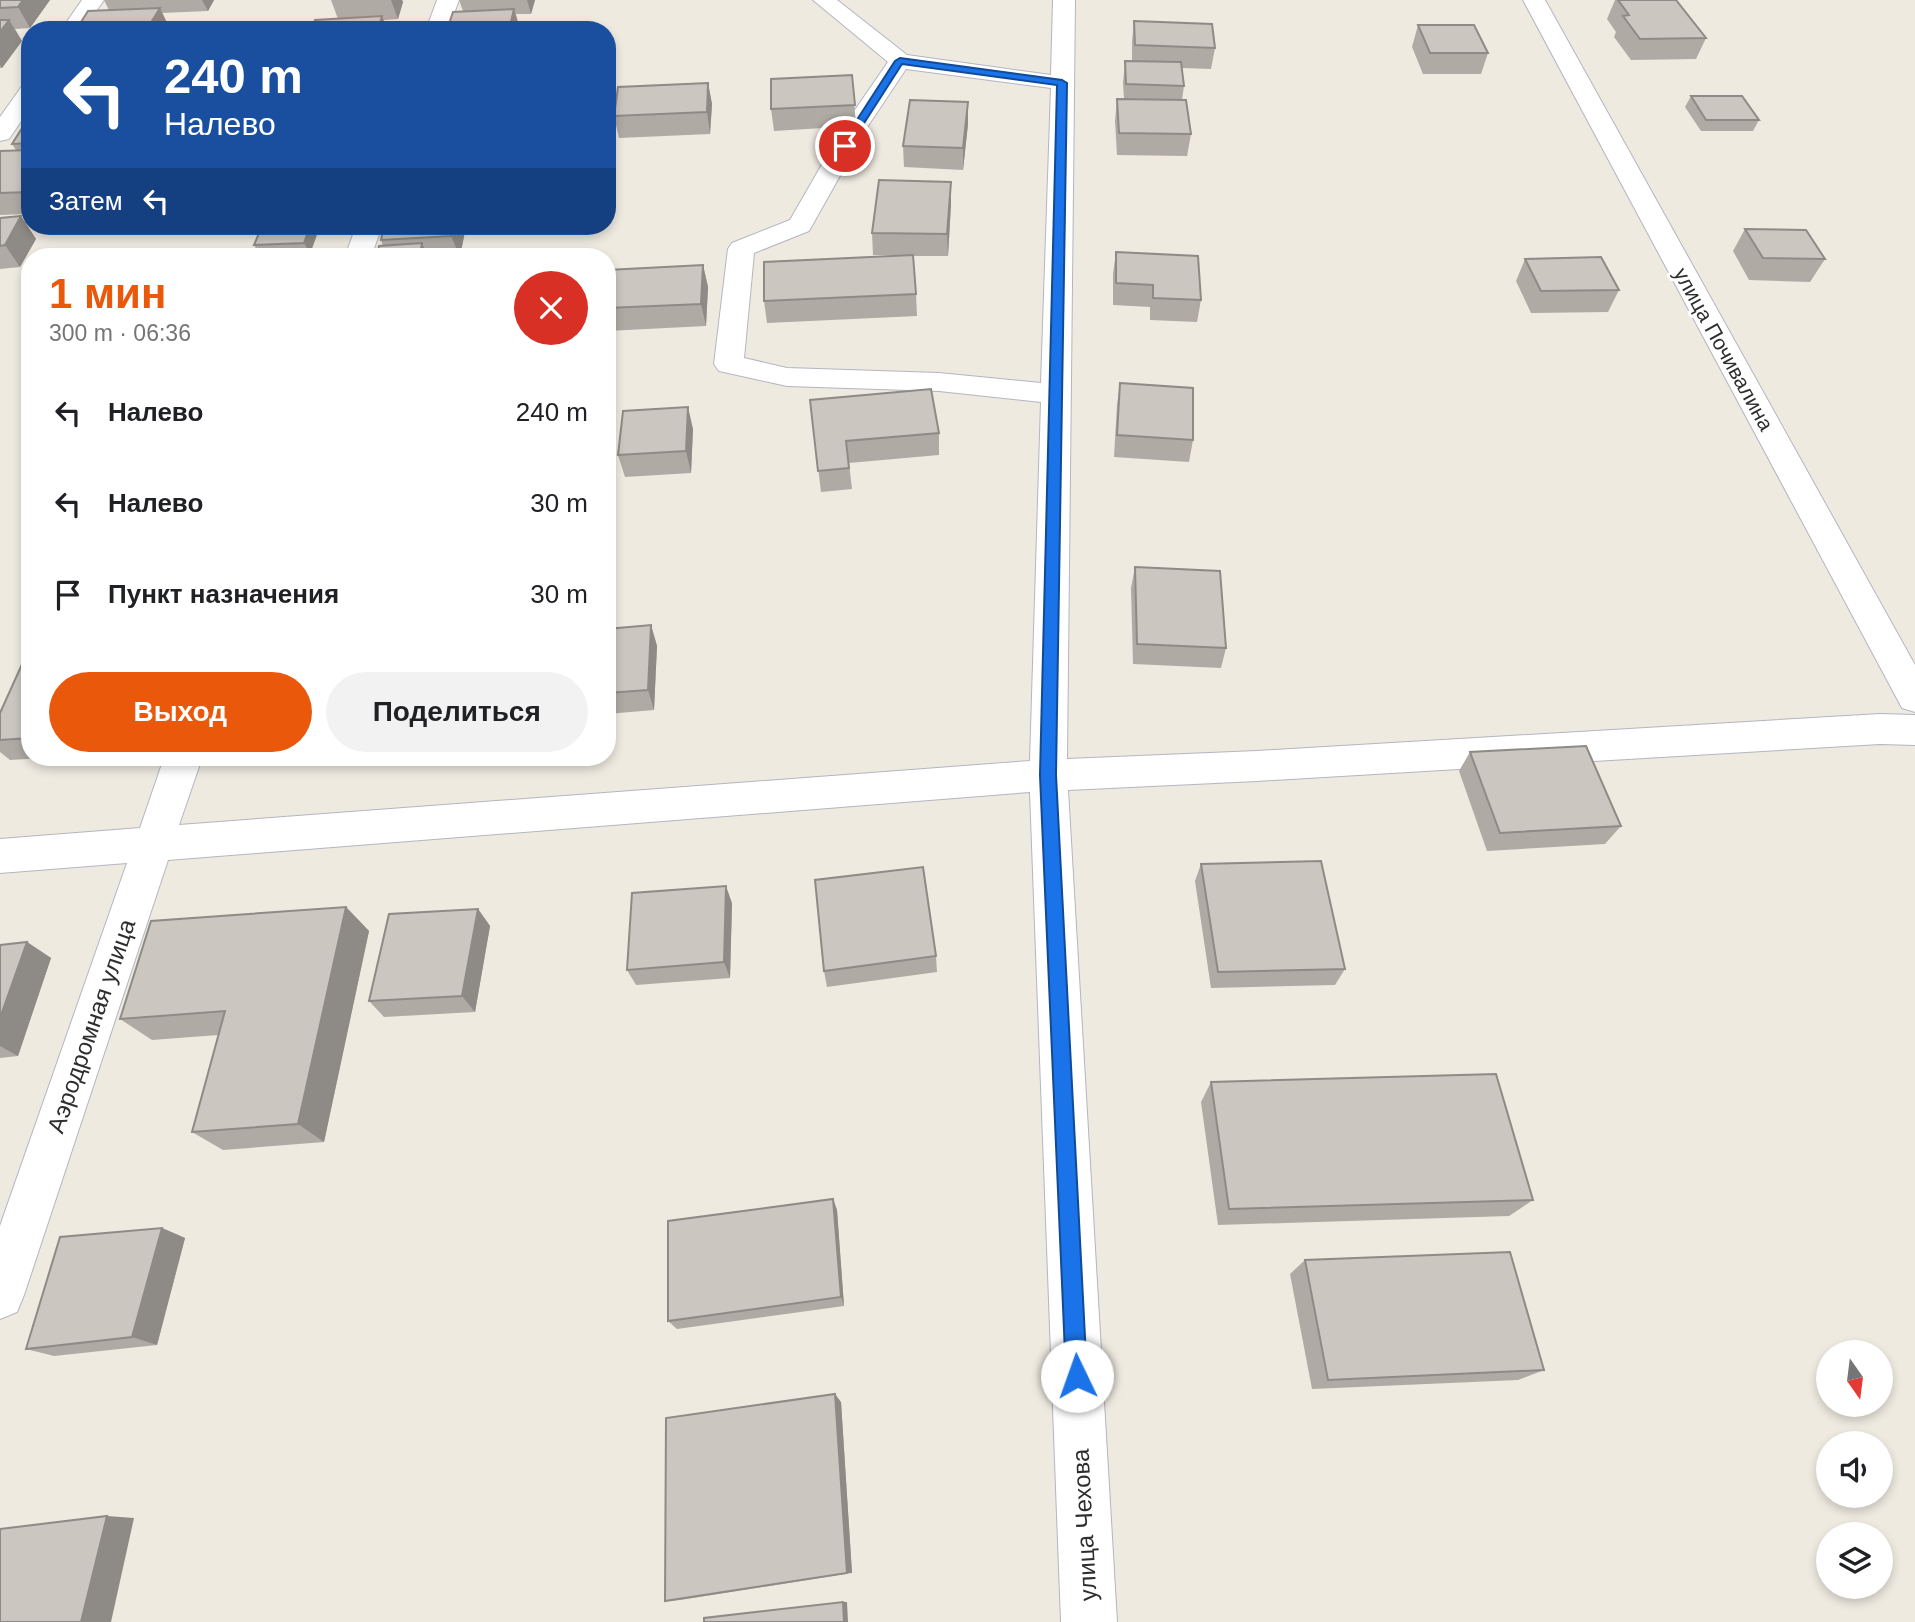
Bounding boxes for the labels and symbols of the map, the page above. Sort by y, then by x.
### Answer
pin [815,116,875,176]
street label: улица Почивалина [1670,264,1778,435]
street label: Аэродромная улица [42,915,141,1136]
position arrow [1040,1339,1114,1413]
north arrow [1816,1340,1894,1418]
street label: улица Чехова [1066,1448,1101,1602]

